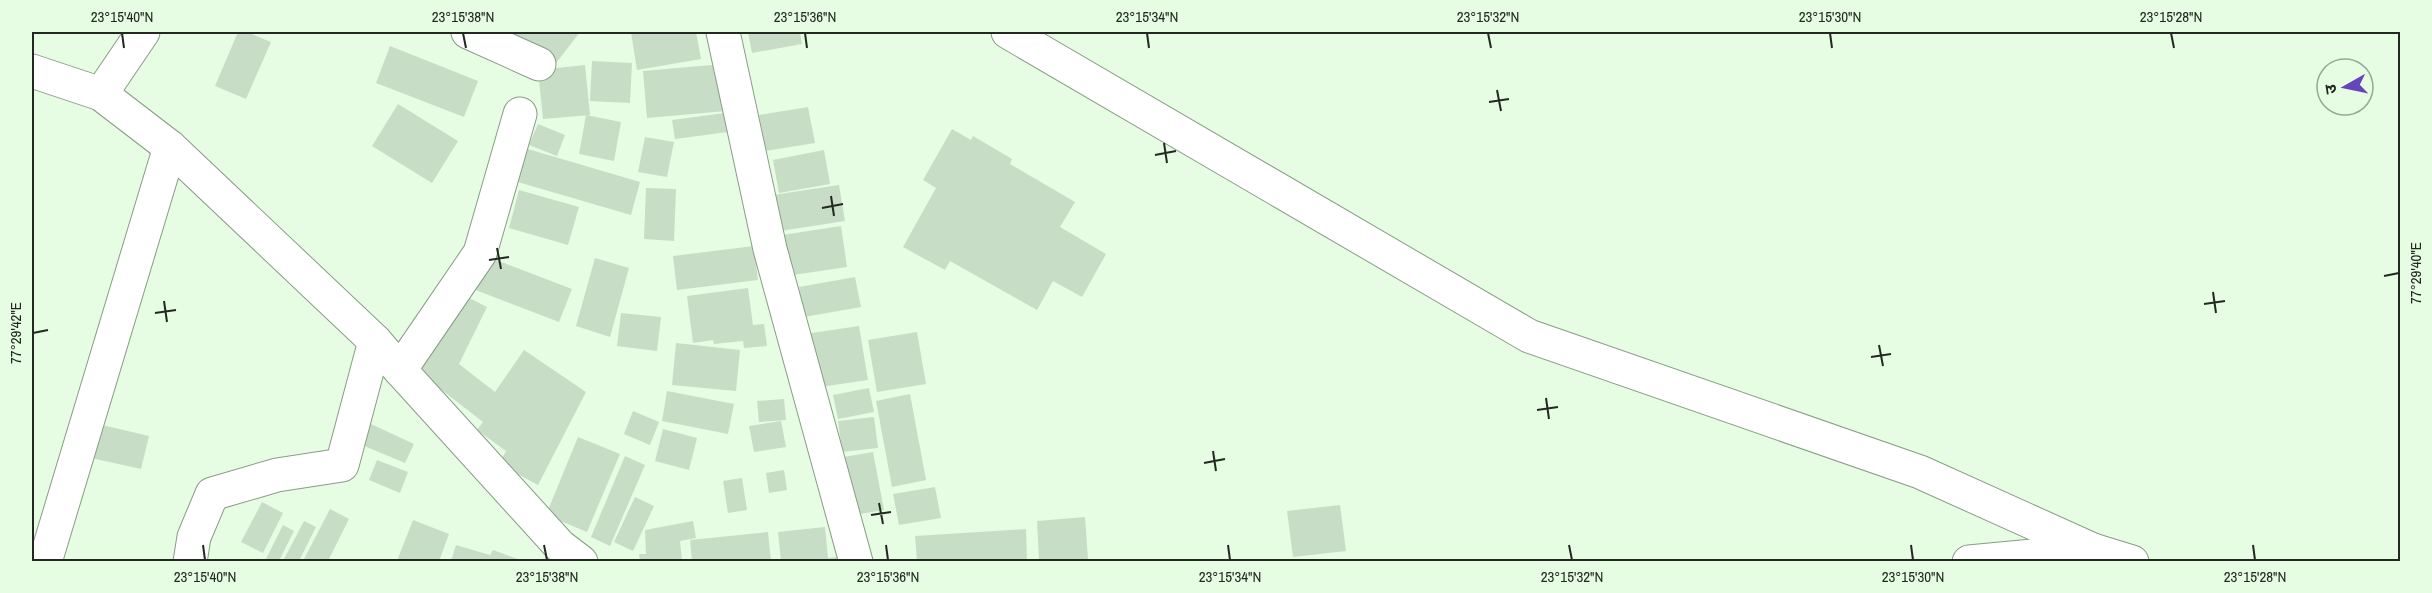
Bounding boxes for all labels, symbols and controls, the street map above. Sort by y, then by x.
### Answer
text: 23°15'40"N [91,6,153,27]
text: 23°15'38"N [432,6,494,27]
text: 23°15'36"N [774,6,836,27]
text: 23°15'34"N [1116,6,1178,27]
text: 23°15'32"N [1457,6,1519,27]
text: 23°15'30"N [1799,6,1861,27]
text: 23°15'28"N [2140,6,2202,27]
north arrow [2315,57,2375,117]
text: उ [2318,82,2342,96]
text: 77°29'40"E [2405,242,2426,304]
text: 77°29'42"E [5,302,26,364]
text: 23°15'40"N [174,566,236,587]
text: 23°15'38"N [516,566,578,587]
text: 23°15'36"N [857,566,919,587]
text: 23°15'34"N [1199,566,1261,587]
text: 23°15'32"N [1541,566,1603,587]
text: 23°15'30"N [1882,566,1944,587]
text: 23°15'28"N [2224,566,2286,587]

